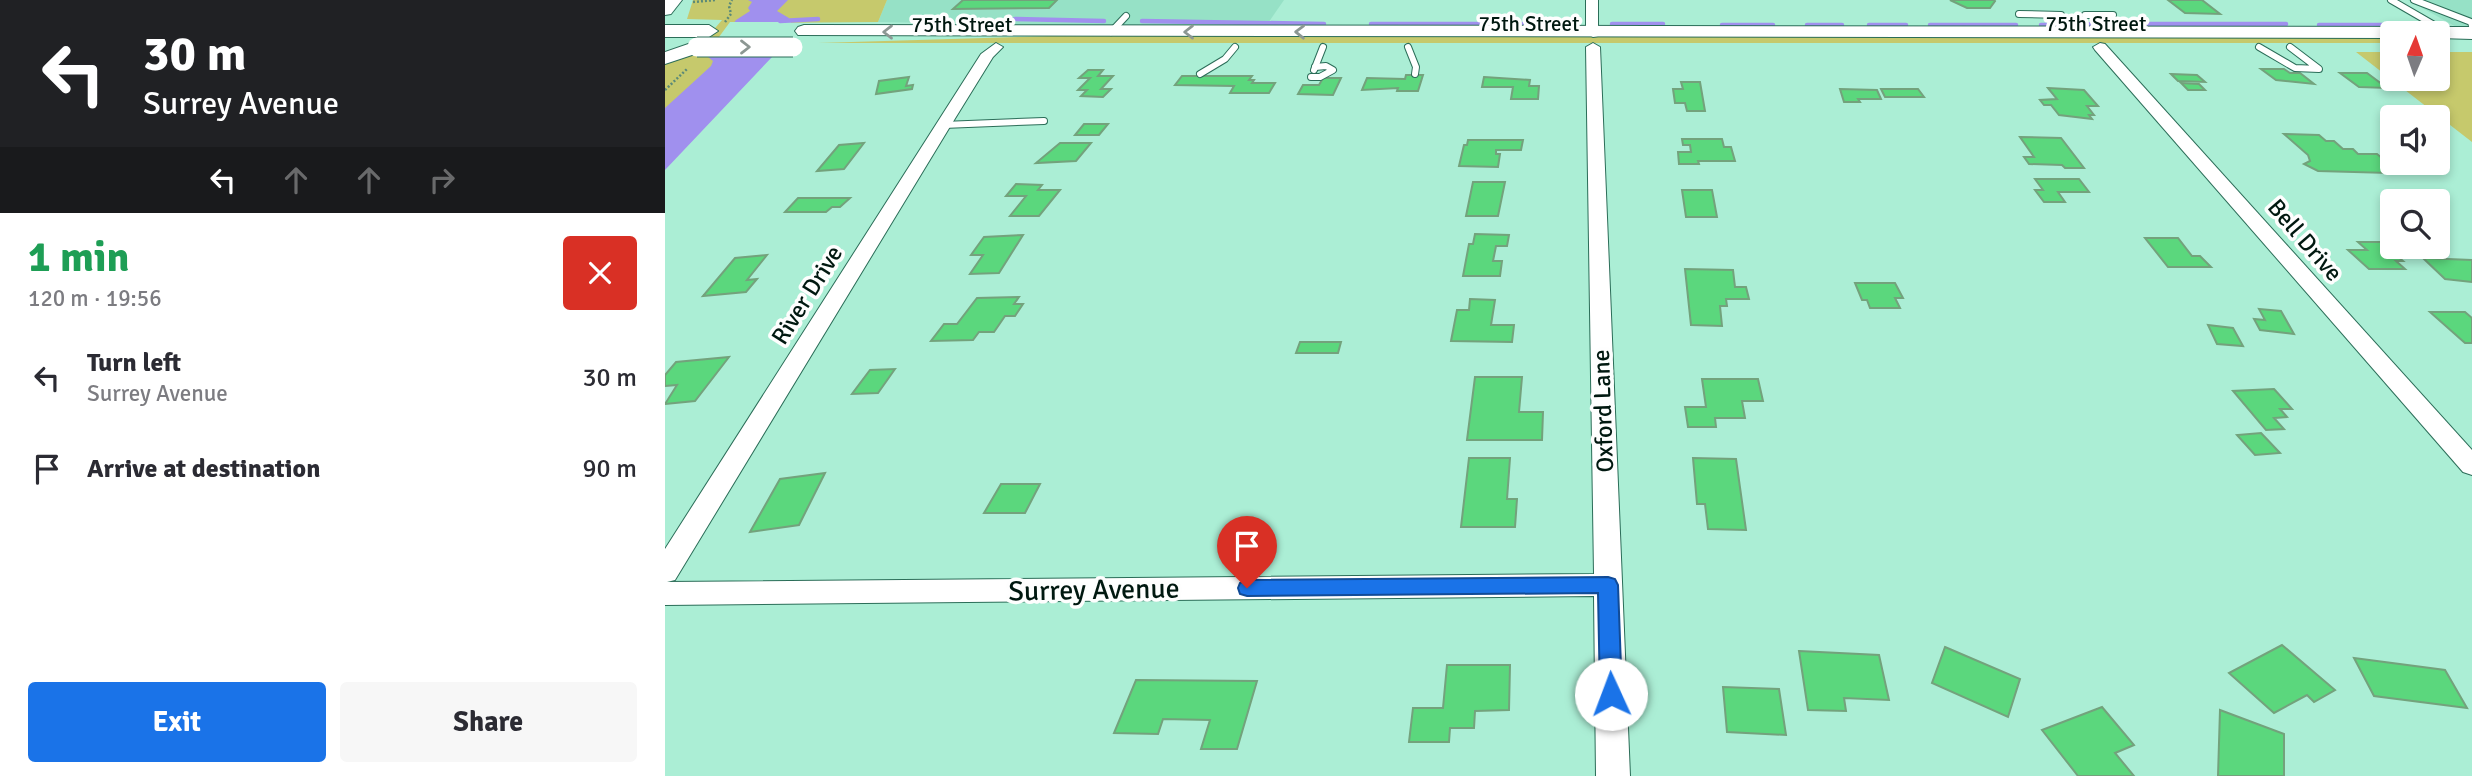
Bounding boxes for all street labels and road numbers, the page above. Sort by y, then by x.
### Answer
street label: 75th Street [1479,11,1579,37]
street label: 75th Street [2046,11,2146,37]
street label: 75th Street [912,12,1012,38]
street label: Bell Drive [2261,193,2349,287]
street label: River Drive [765,240,849,350]
street label: Oxford Lane [1586,349,1620,473]
street label: Surrey Avenue [1008,572,1180,608]

